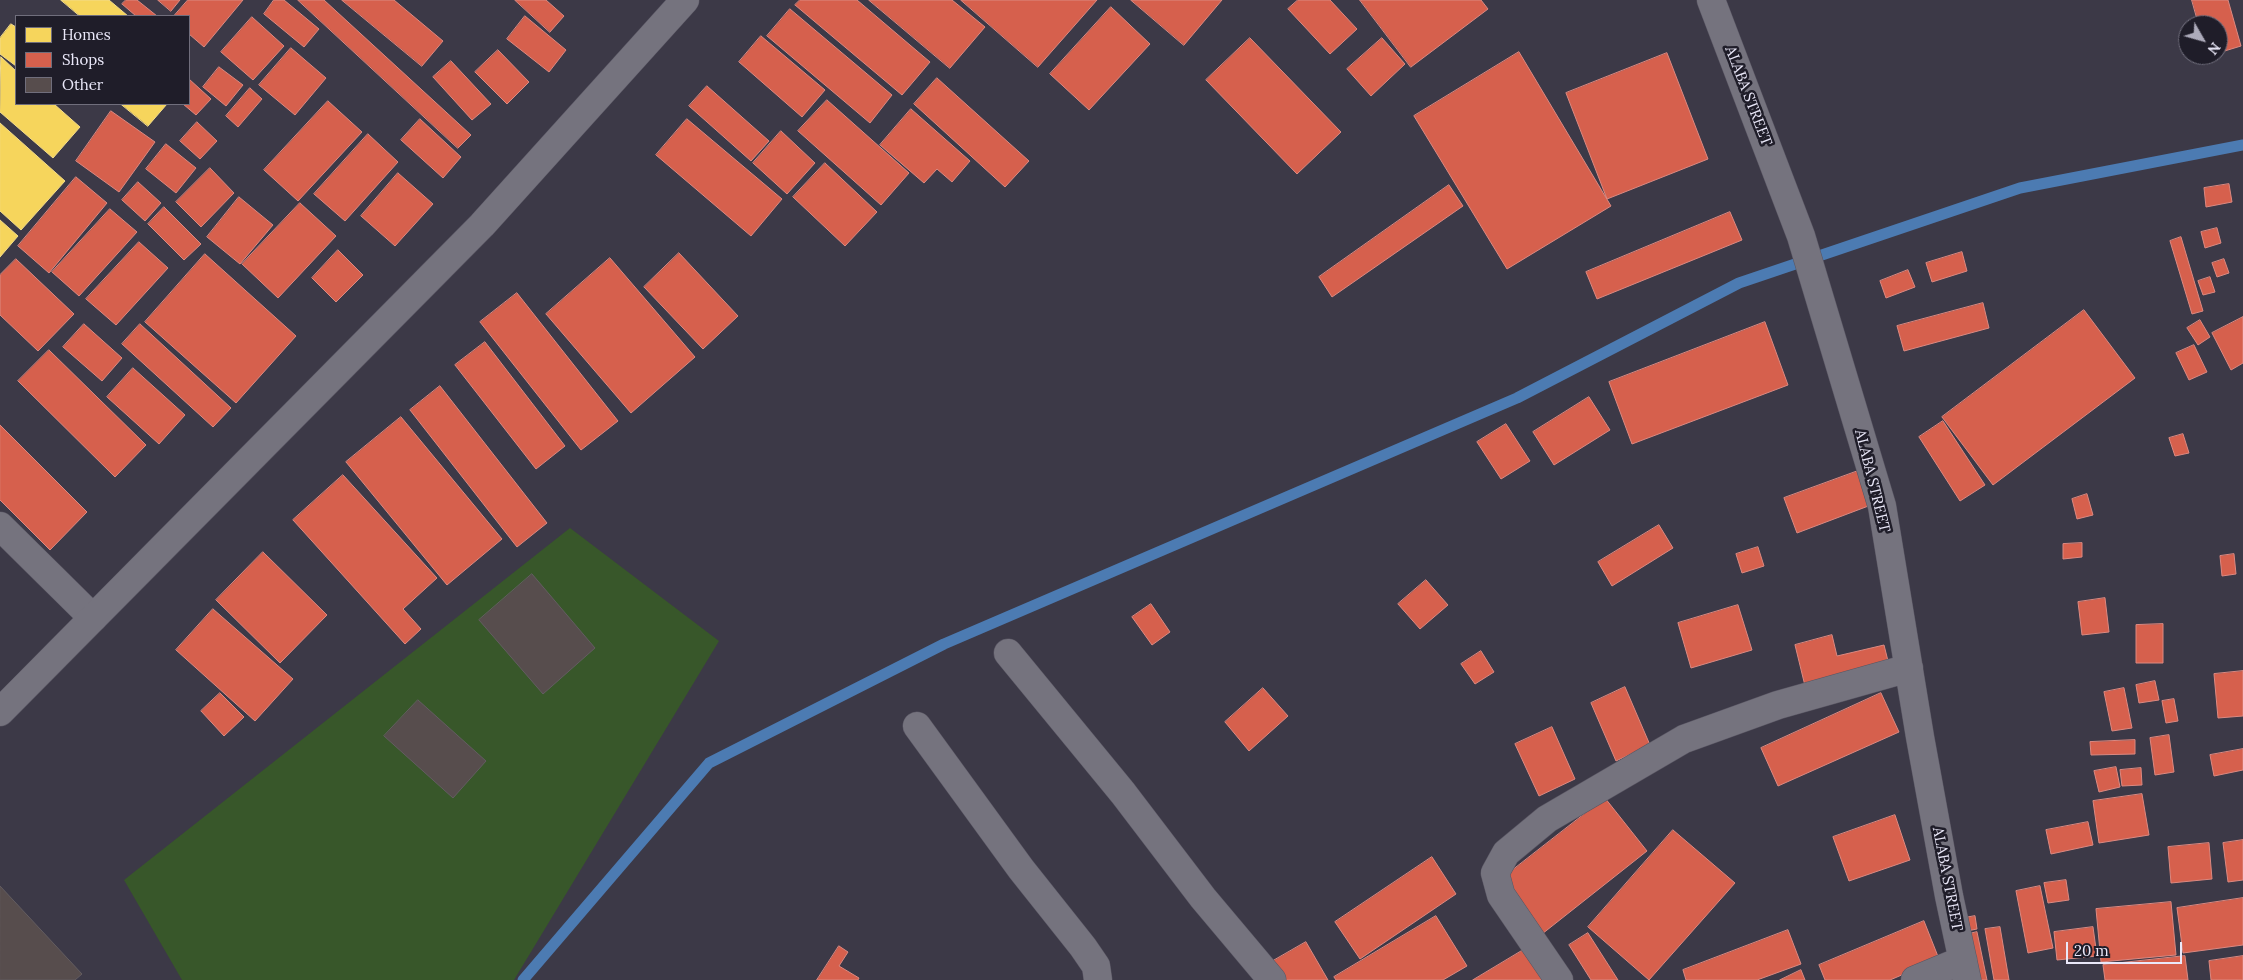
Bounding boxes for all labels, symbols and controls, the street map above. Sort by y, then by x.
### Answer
legend [15,15,190,105]
north arrow [2178,15,2228,65]
text: Homes [62,25,111,44]
text: N [2204,39,2224,58]
street label: ALABA STREET [1721,43,1775,149]
text: Shops [62,50,104,69]
text: Other [62,75,103,94]
street label: ALABA STREET [1850,428,1894,534]
street label: ALABA STREET [1928,825,1966,933]
scale bar [2068,932,2184,964]
text: 20 m [2074,941,2109,960]

